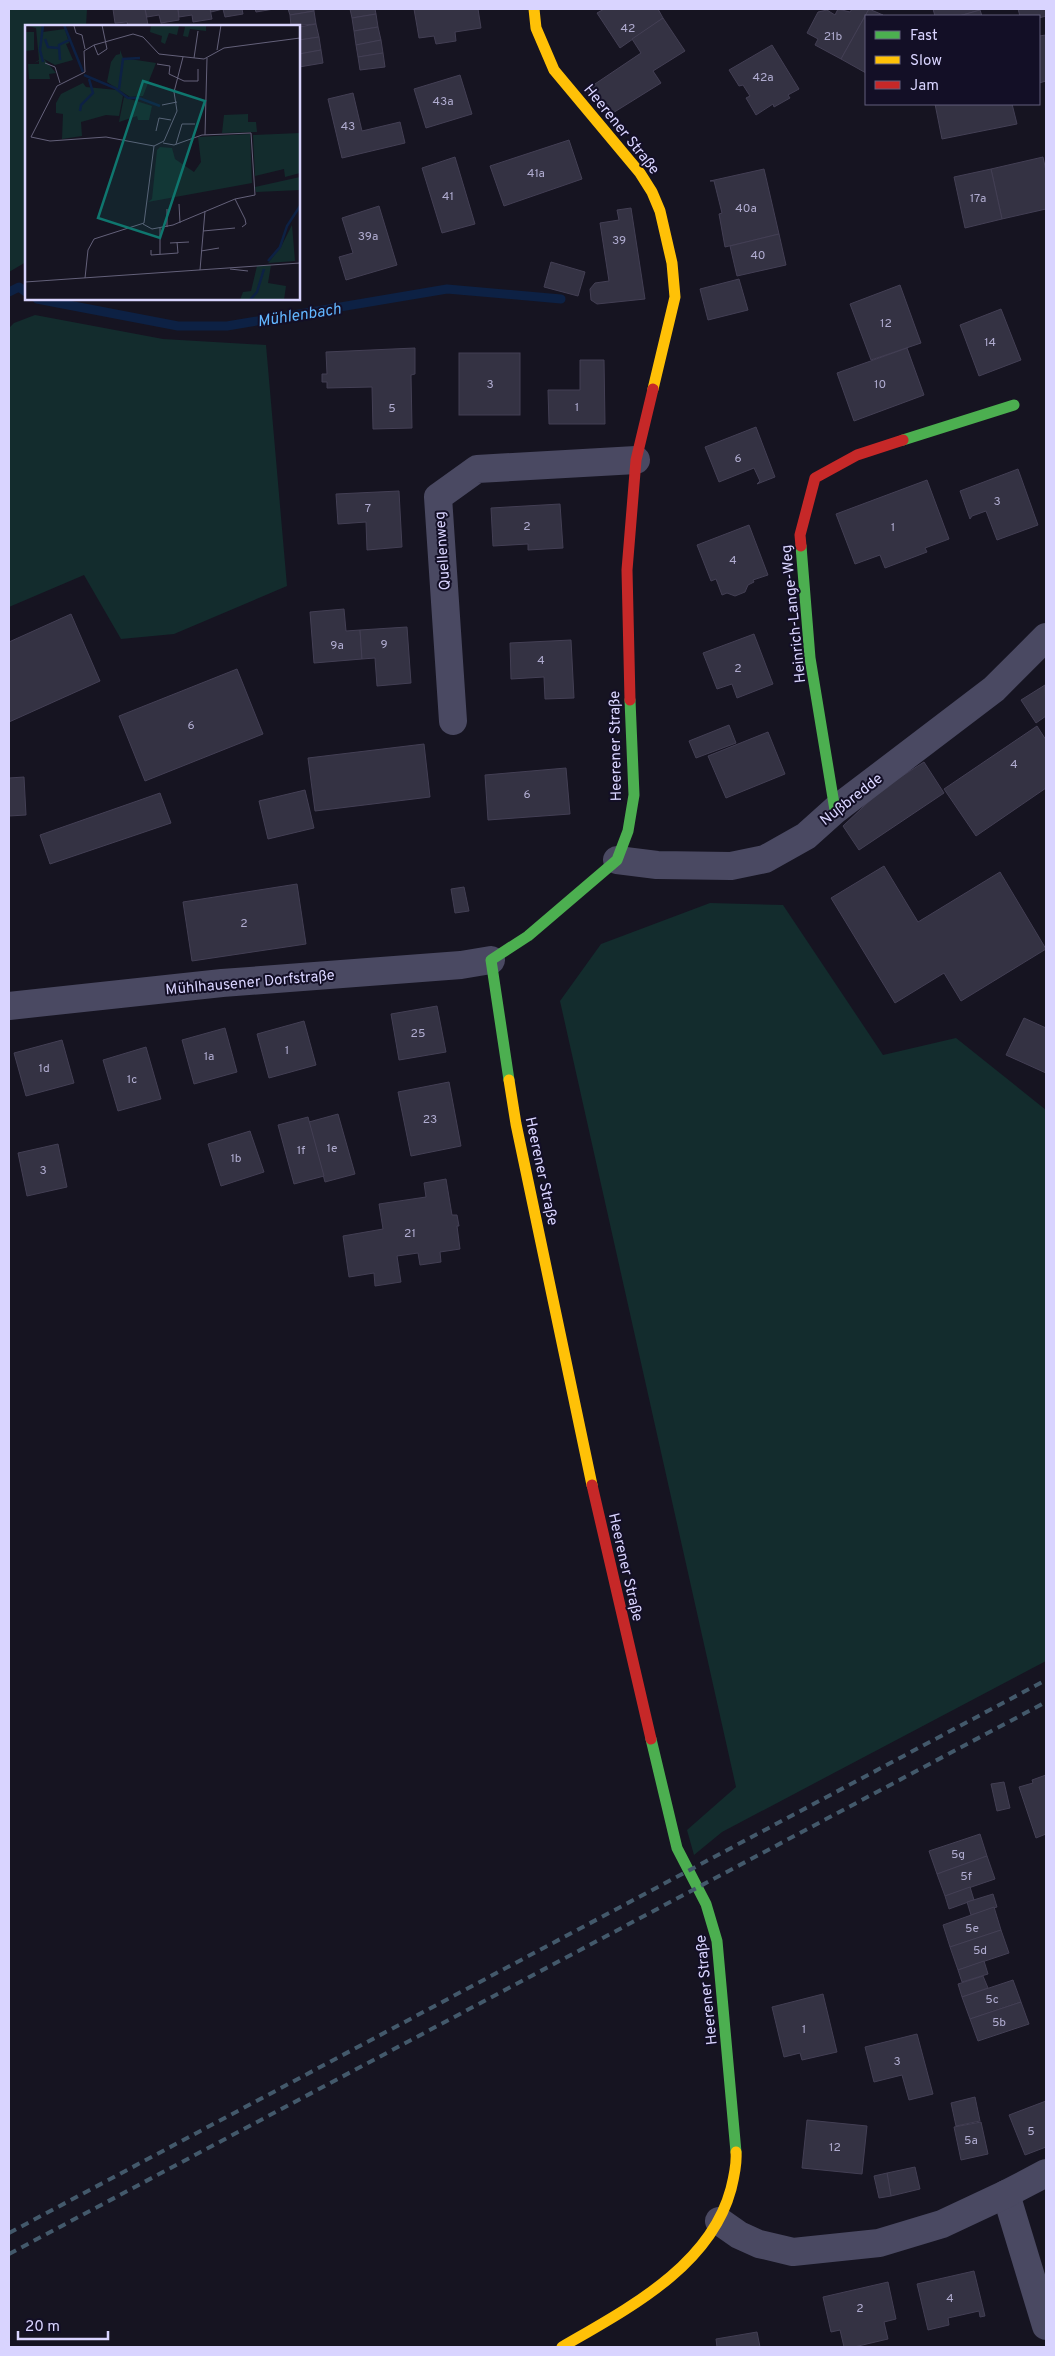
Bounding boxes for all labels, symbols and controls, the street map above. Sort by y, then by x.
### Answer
legend [865,15,1040,105]
house number: 42 [621,21,635,37]
inset map [25,25,300,300]
text: Fast [910,27,938,46]
house number: 21b [824,29,843,45]
text: Slow [910,52,942,71]
house number: 42a [752,70,774,86]
text: Jam [910,77,939,96]
street label: Heerener Straße [579,81,663,179]
house number: 43a [432,94,454,110]
house number: 43 [341,119,355,135]
house number: 41a [527,166,545,182]
house number: 41 [442,189,454,205]
house number: 17a [970,191,986,207]
house number: 40a [735,201,757,217]
house number: 39a [358,229,378,245]
house number: 39 [612,233,626,249]
house number: 40 [750,248,766,264]
water label: Mühlenbach [256,299,343,332]
house number: 12 [880,316,892,332]
house number: 14 [984,335,996,351]
house number: 3 [486,377,494,393]
house number: 10 [874,377,886,393]
house number: 1 [575,400,579,416]
house number: 5 [388,401,396,417]
house number: 6 [734,451,742,467]
house number: 3 [993,494,1001,510]
house number: 7 [365,501,371,517]
street label: Quellenweg [431,511,456,591]
house number: 2 [523,519,531,535]
house number: 1 [891,520,895,536]
street label: Heinrich-Lange-Weg [778,544,811,684]
house number: 4 [729,553,737,569]
house number: 9 [380,637,388,653]
house number: 9a [330,638,344,654]
house number: 4 [537,653,545,669]
house number: 2 [734,661,742,677]
street label: Heerener Straße [606,690,627,801]
house number: 6 [187,718,195,734]
house number: 4 [1010,757,1018,773]
street label: Nußbredde [817,770,887,831]
house number: 6 [523,787,531,803]
house number: 2 [240,916,248,932]
street label: Mühlhausener Dorfstraße [165,967,336,1000]
house number: 25 [411,1026,425,1042]
house number: 1 [285,1043,289,1059]
house number: 1a [204,1049,214,1065]
house number: 1d [38,1061,50,1077]
house number: 1c [127,1072,137,1088]
house number: 23 [423,1112,437,1128]
street label: Heerener Straße [520,1115,561,1227]
house number: 1e [327,1141,337,1157]
house number: 1f [297,1143,305,1159]
house number: 1b [230,1151,242,1167]
house number: 3 [39,1163,47,1179]
house number: 21 [404,1226,416,1242]
street label: Heerener Straße [603,1511,646,1623]
house number: 5g [951,1847,965,1863]
house number: 5f [960,1869,972,1885]
house number: 5e [965,1921,979,1937]
street label: Heerener Straße [692,1934,723,2046]
house number: 5d [973,1943,987,1959]
house number: 5c [985,1992,999,2008]
house number: 5b [992,2015,1006,2031]
house number: 1 [802,2022,806,2038]
house number: 3 [893,2054,901,2070]
house number: 5 [1027,2124,1035,2140]
house number: 5a [964,2133,978,2149]
house number: 12 [829,2140,841,2156]
house number: 4 [946,2291,954,2307]
house number: 2 [856,2301,864,2317]
scale bar [18,2308,108,2340]
text: 20 m [25,2318,60,2337]

